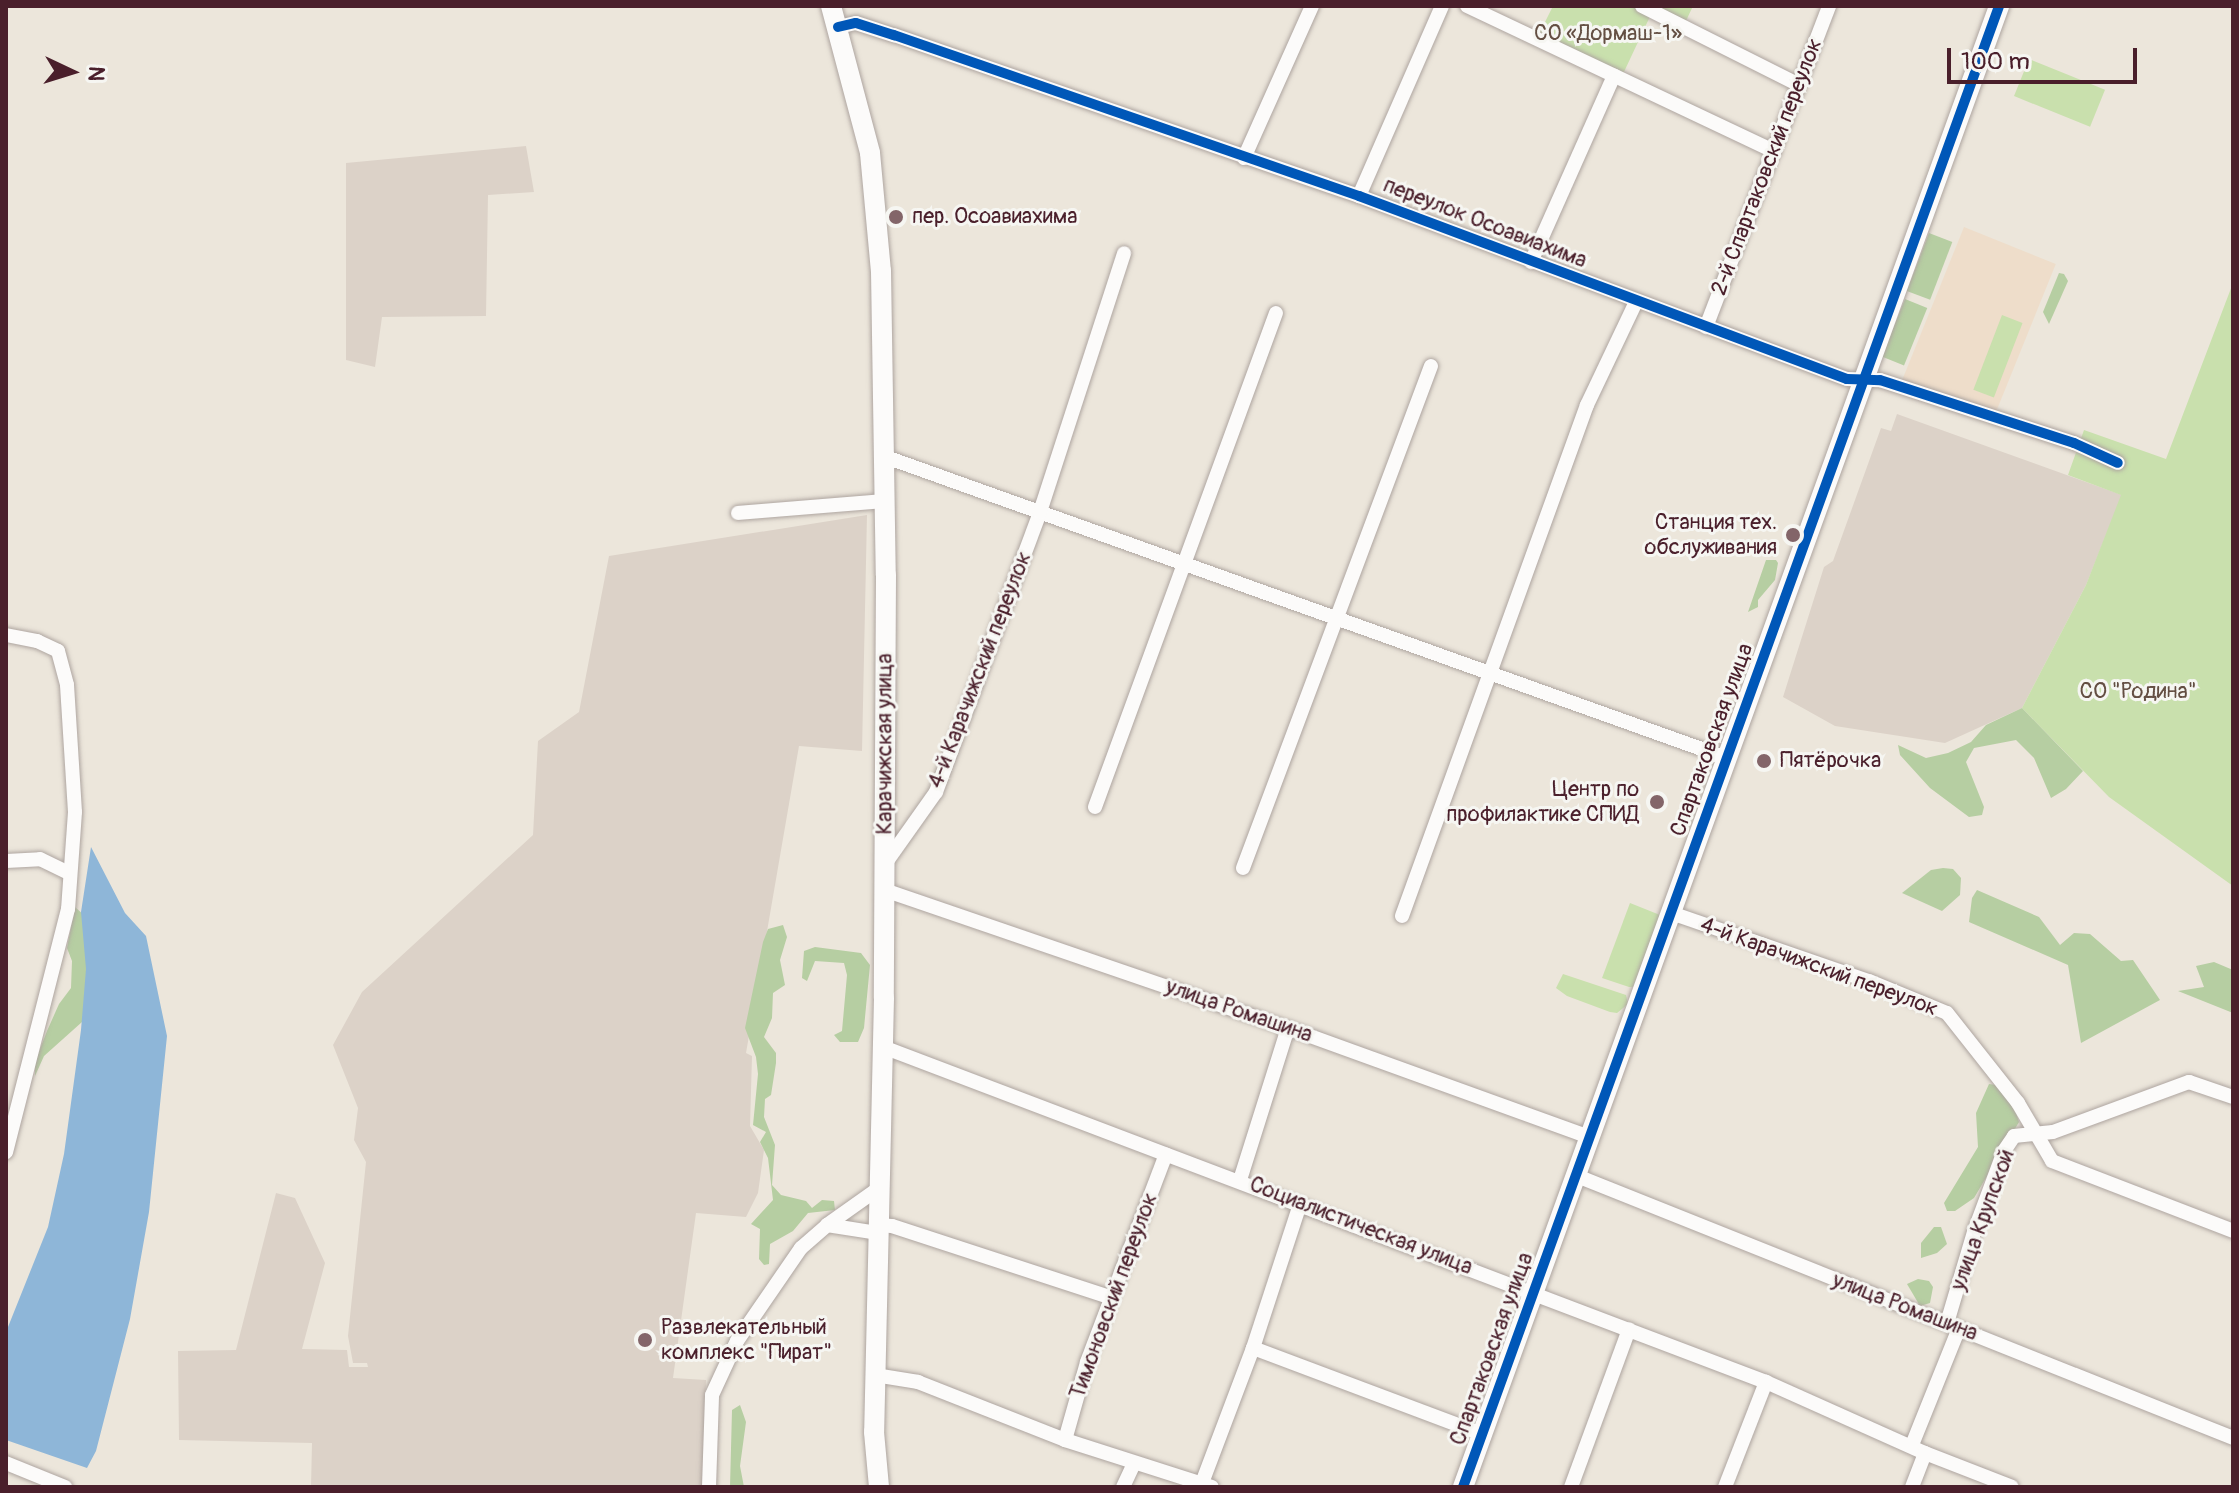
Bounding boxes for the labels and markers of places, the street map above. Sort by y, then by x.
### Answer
place label: пер. Осоавиахима [912,204,1078,230]
marker: пер. Осоавиахима [887,208,905,226]
place label: Станция тех. обслуживания [1644,509,1777,560]
marker: Станция тех. обслуживания [1784,526,1802,544]
place label: Пятёрочка [1780,748,1881,774]
marker: Пятёрочка [1755,752,1773,770]
place label: Центр по профилактике СПИД [1446,776,1639,828]
marker: Центр по профилактике СПИД [1646,791,1668,813]
place label: Развлекательный комплекс "Пират" [661,1314,832,1366]
marker: Развлекательный комплекс "Пират" [636,1331,654,1349]

